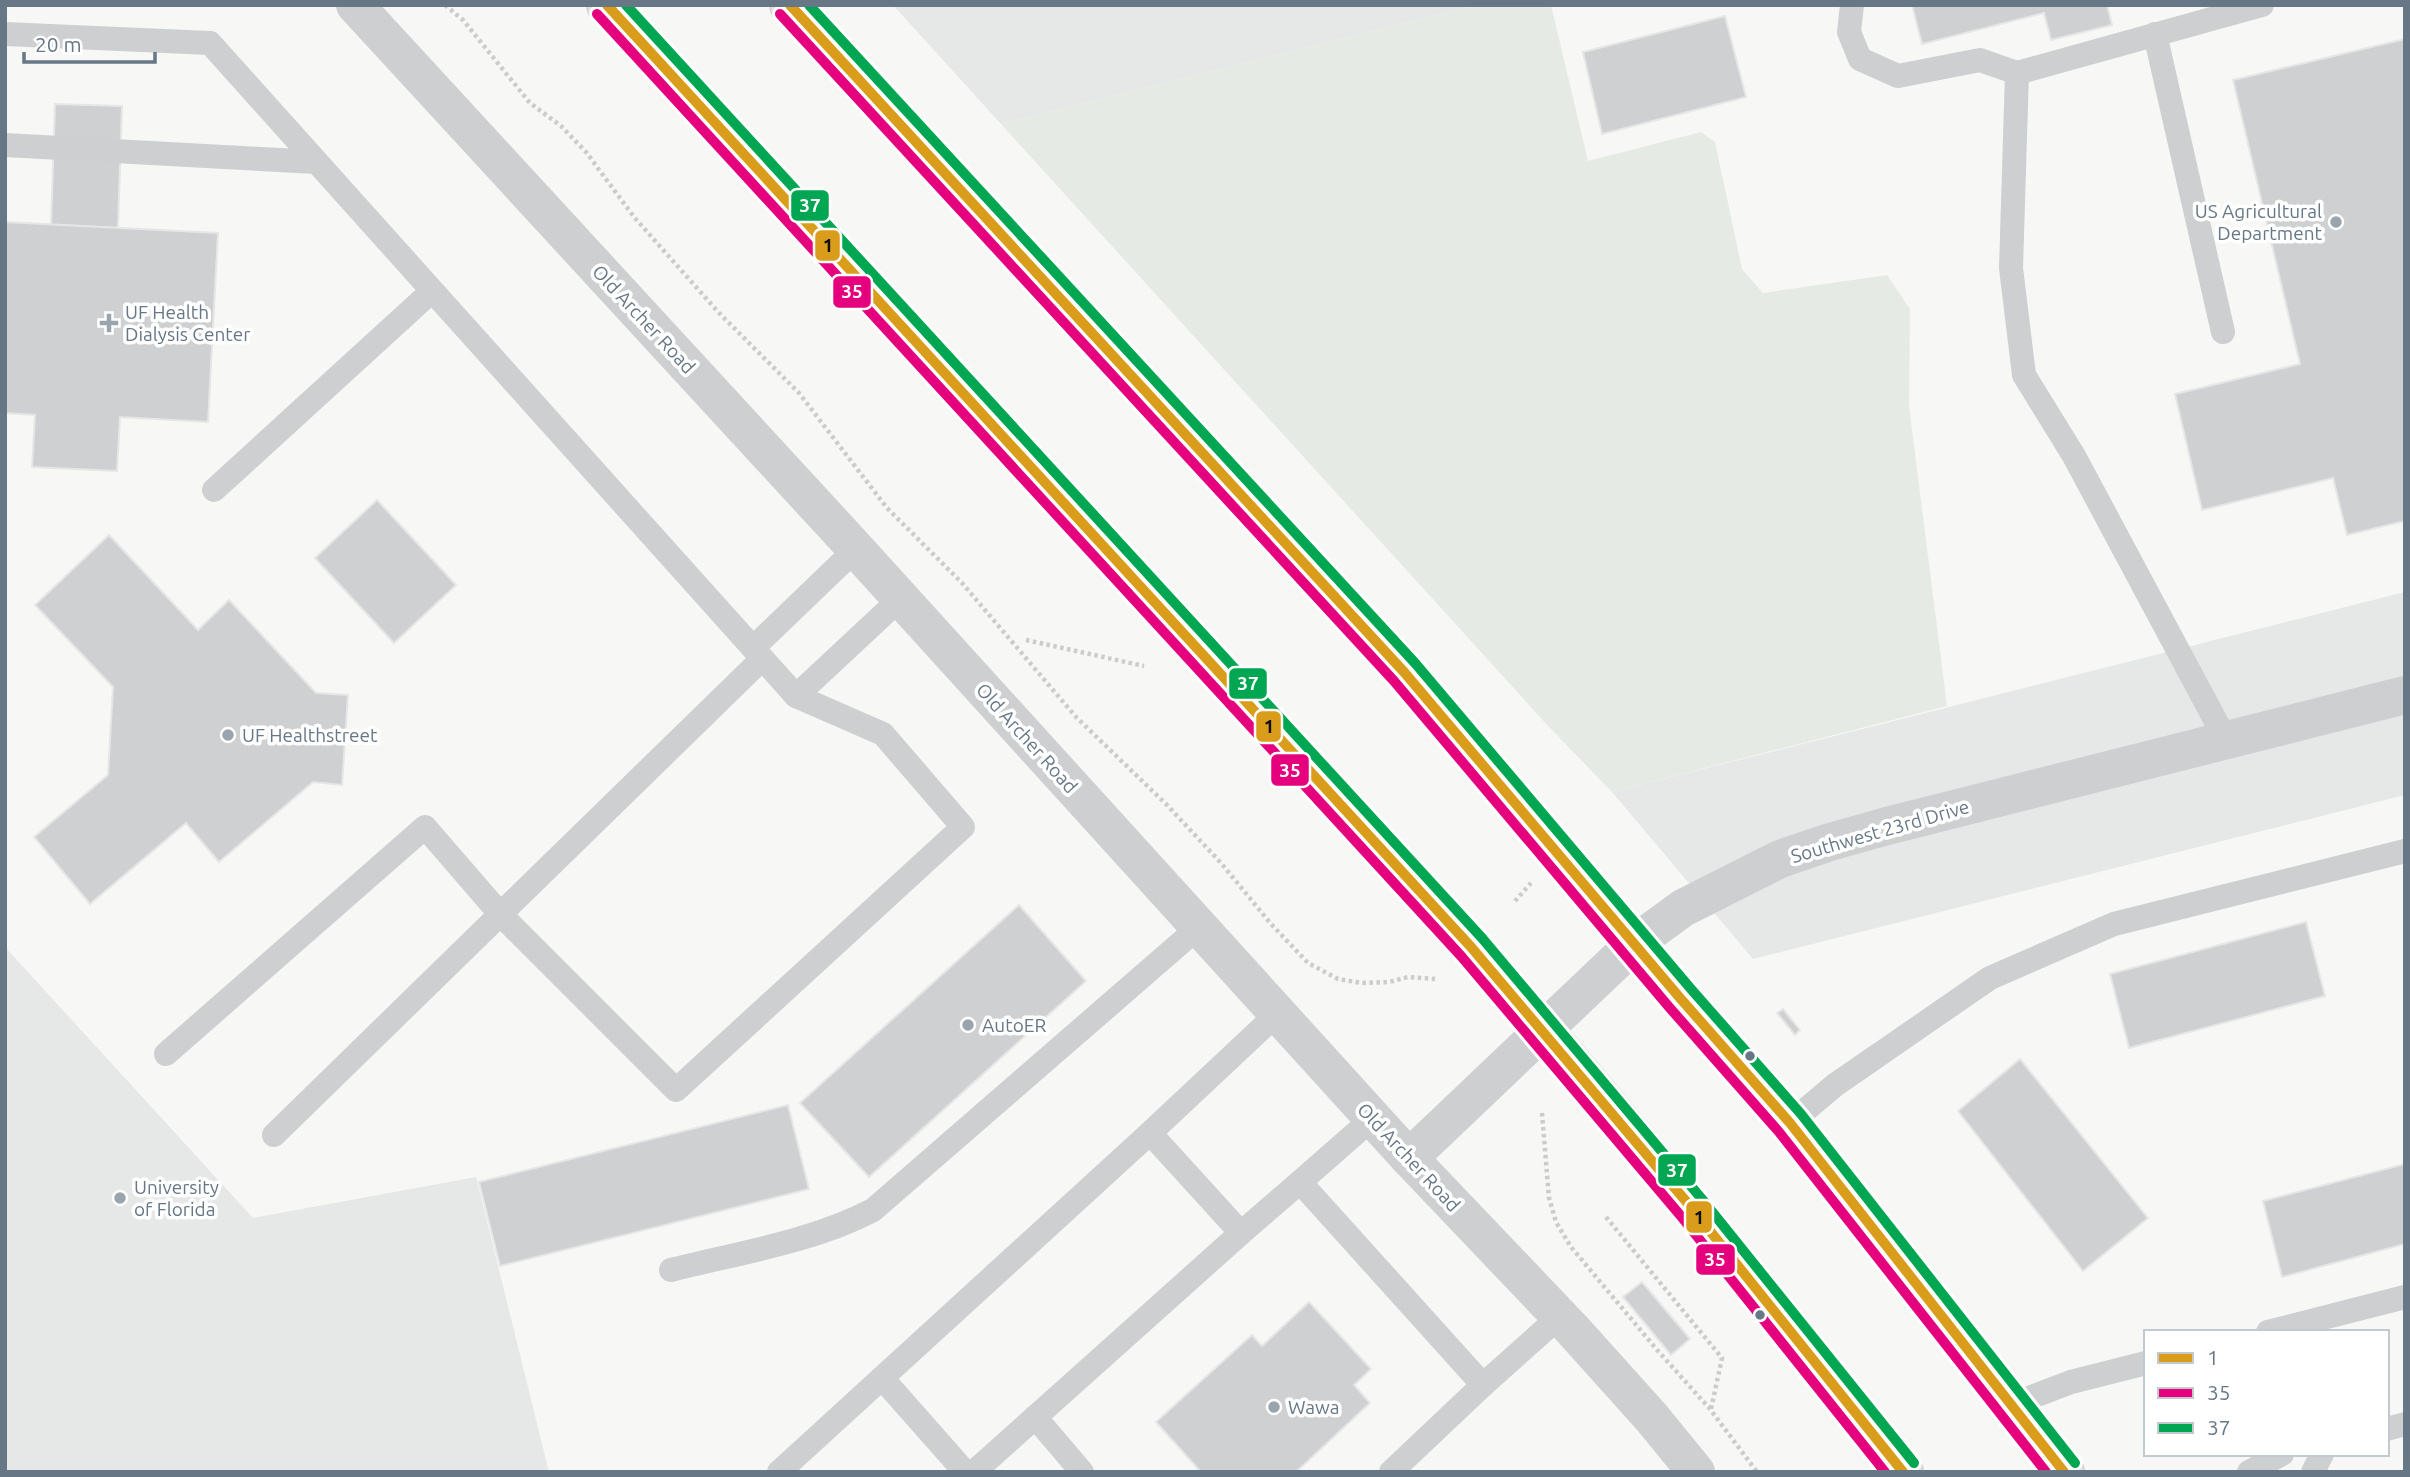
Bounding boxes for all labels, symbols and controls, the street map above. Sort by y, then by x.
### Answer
scale bar [24,21,156,65]
text: 20 m [35,32,82,56]
line badge: 37 [790,189,830,222]
text: 37 [799,194,821,216]
place label: US Agricultural Department [2195,200,2323,244]
marker: US Agricultural Department [2328,214,2344,230]
line badge: 1 [814,229,841,262]
text: 1 [823,234,833,256]
street label: Old Archer Road [588,260,700,378]
line badge: 35 [832,275,872,309]
text: 35 [841,280,863,302]
place label: UF Health Dialysis Center [125,301,250,345]
marker: UF Health Dialysis Center [99,313,119,333]
line badge: 37 [1228,667,1268,700]
text: 37 [1237,672,1259,694]
street label: Old Archer Road [972,679,1082,797]
line badge: 1 [1255,710,1282,743]
text: 1 [1264,715,1274,737]
place label: UF Healthstreet [242,724,378,746]
marker: UF Healthstreet [220,727,236,743]
line badge: 35 [1270,753,1310,787]
text: 35 [1279,759,1301,781]
street label: Southwest 23rd Drive [1788,795,1972,867]
place label: AutoER [982,1014,1046,1036]
marker: AutoER [960,1017,976,1033]
unlabelled marker [1743,1049,1757,1063]
street label: Old Archer Road [1353,1098,1465,1216]
line badge: 37 [1657,1153,1697,1187]
text: 37 [1666,1159,1688,1181]
place label: University of Florida [134,1176,219,1220]
marker: University of Florida [112,1190,128,1206]
line badge: 1 [1685,1200,1713,1234]
text: 1 [1694,1206,1704,1228]
line badge: 35 [1695,1243,1736,1276]
text: 35 [1704,1248,1726,1270]
unlabelled marker [1753,1308,1767,1322]
legend [2144,1330,2389,1456]
text: 1 [2207,1345,2219,1369]
text: 35 [2207,1380,2231,1404]
place label: Wawa [1288,1396,1339,1418]
marker: Wawa [1266,1399,1282,1415]
text: 37 [2207,1415,2231,1439]

